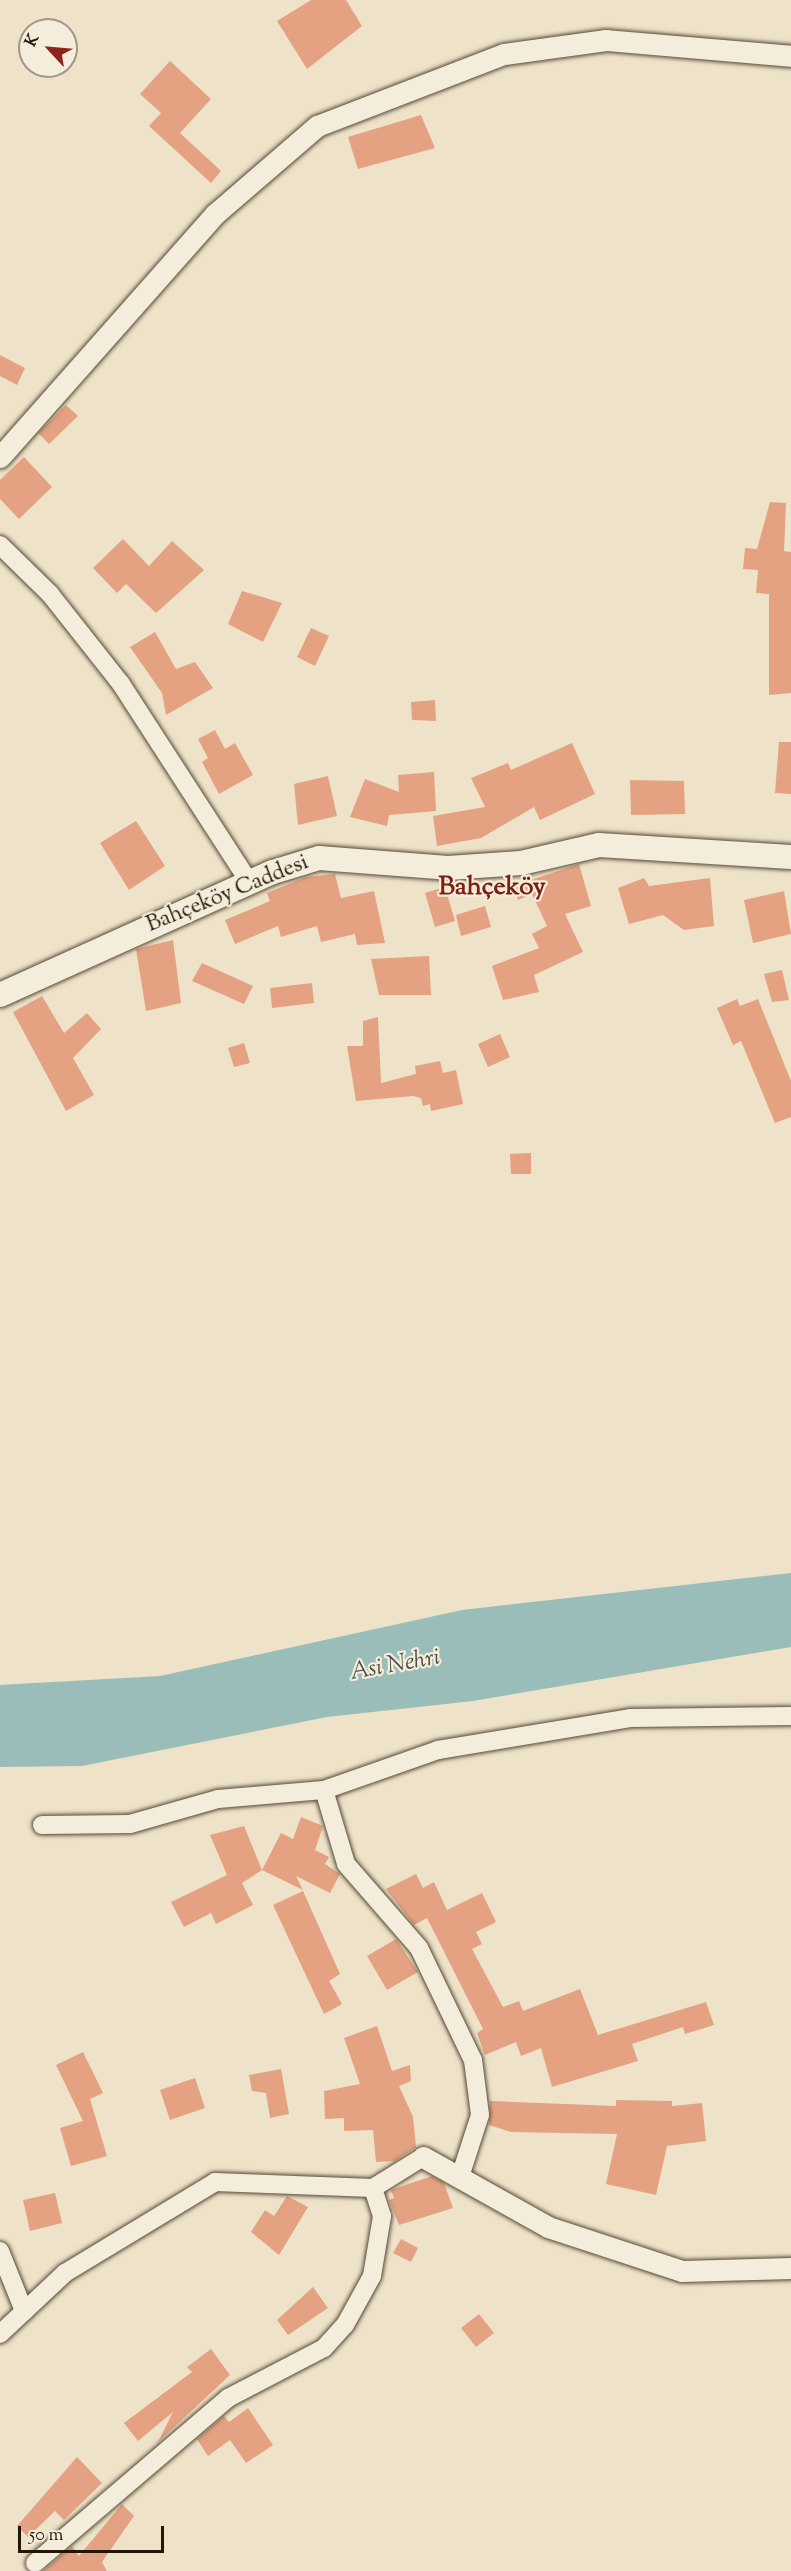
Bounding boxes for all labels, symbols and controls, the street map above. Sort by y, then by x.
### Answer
north arrow [18,18,78,78]
text: K [20,31,46,51]
street label: Bahçeköy Caddesi [143,851,313,939]
district label: Bahçeköy [438,872,546,904]
water label: Asi Nehri [348,1644,442,1688]
scale bar [21,2514,166,2552]
text: 50 m [29,2523,63,2549]

